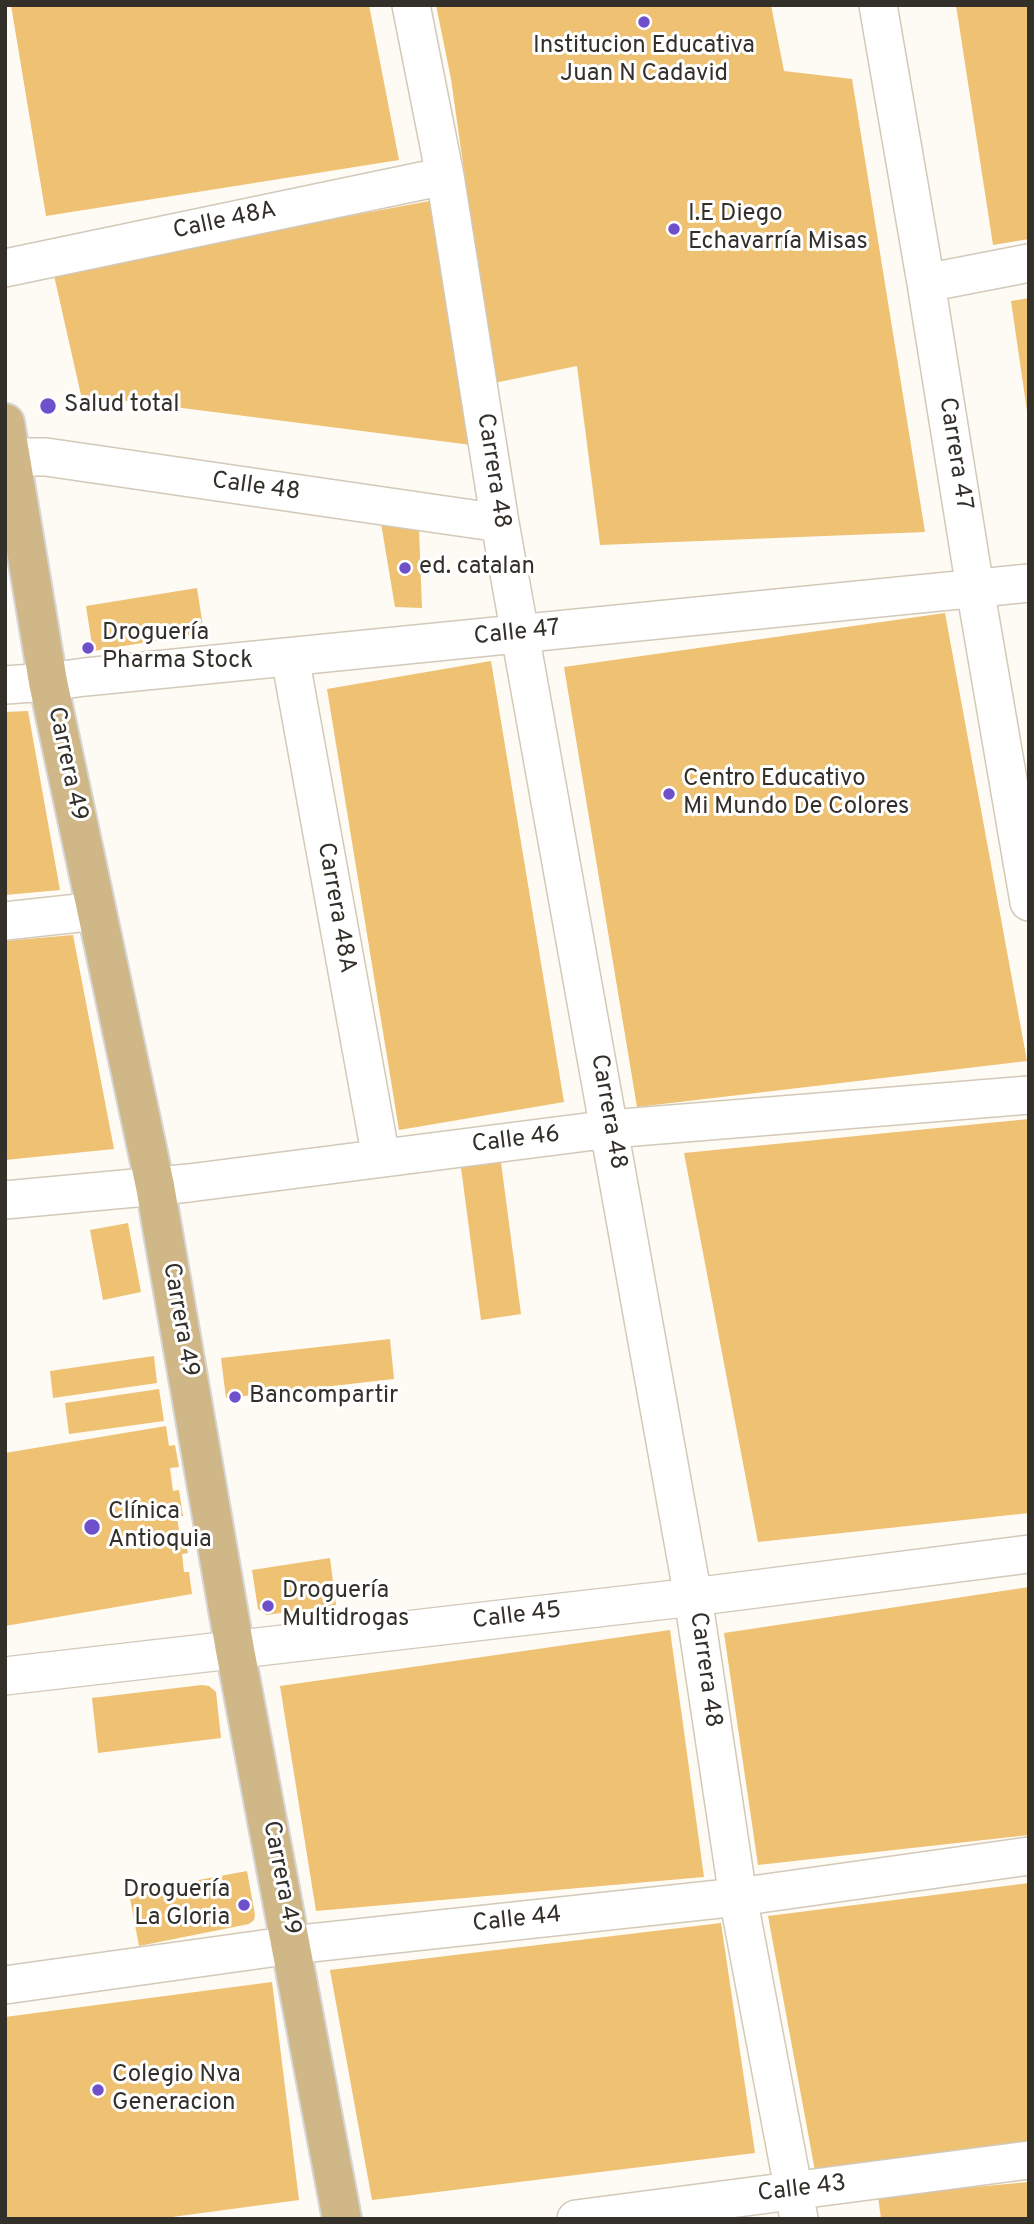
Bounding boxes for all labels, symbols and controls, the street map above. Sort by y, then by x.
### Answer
marker: Institucion Educativa Juan N Cadavid [636,14,652,30]
place label: Institucion Educativa Juan N Cadavid [533,33,755,89]
street label: Calle 48A [171,197,279,247]
place label: I.E Diego Echavarría Misas [688,201,868,257]
marker: I.E Diego Echavarría Misas [666,221,682,237]
place label: Salud total [64,392,180,420]
marker: Salud total [38,396,58,416]
street label: Carrera 47 [931,396,977,512]
street label: Carrera 48 [469,411,515,531]
street label: Calle 48 [210,468,302,508]
place label: ed. catalan [419,554,535,582]
marker: ed. catalan [397,560,413,576]
street label: Calle 47 [472,615,562,653]
place label: Droguería Pharma Stock [102,620,253,676]
marker: Droguería Pharma Stock [80,640,96,656]
street label: Carrera 49 [40,704,92,824]
place label: Centro Educativo Mi Mundo De Colores [683,766,909,822]
marker: Centro Educativo Mi Mundo De Colores [661,786,677,802]
street label: Carrera 48A [309,840,361,976]
street label: Carrera 48 [583,1052,631,1172]
street label: Calle 46 [470,1121,562,1161]
street label: Carrera 49 [155,1261,203,1379]
place label: Bancompartir [249,1383,398,1411]
marker: Bancompartir [227,1389,243,1405]
place label: Clínica Antioquia [108,1499,212,1555]
marker: Clínica Antioquia [82,1517,102,1537]
place label: Droguería Multidrogas [282,1578,409,1634]
street label: Calle 45 [471,1597,563,1637]
marker: Droguería Multidrogas [260,1598,276,1614]
street label: Carrera 48 [682,1610,726,1730]
street label: Carrera 49 [255,1819,305,1937]
place label: Droguería La Gloria [123,1877,230,1933]
marker: Droguería La Gloria [236,1897,252,1913]
street label: Calle 44 [471,1902,563,1940]
place label: Colegio Nva Generacion [112,2062,241,2118]
marker: Colegio Nva Generacion [90,2082,106,2098]
street label: Calle 43 [756,2170,848,2210]

